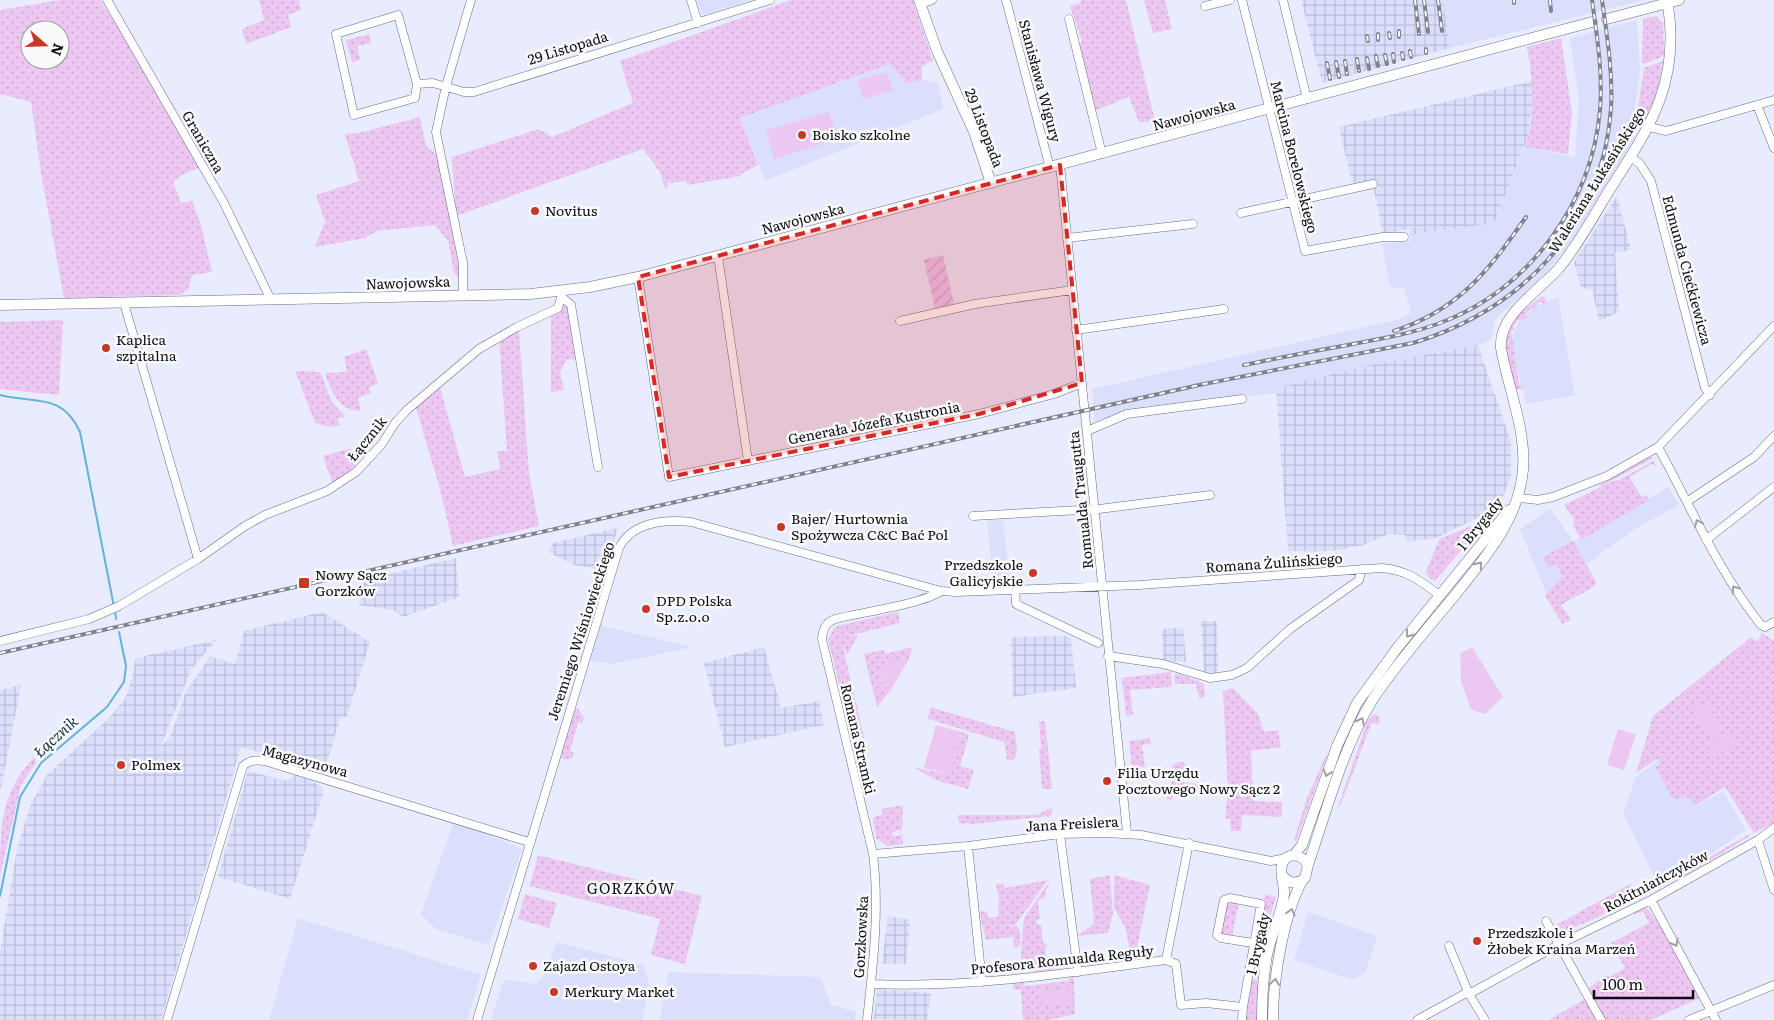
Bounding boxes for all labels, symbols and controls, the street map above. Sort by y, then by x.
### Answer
street label: Stanisława Wigury [1015,17,1067,145]
north arrow [20,20,70,70]
street label: 29 Listopada [525,25,611,69]
text: N [47,41,70,59]
street label: Marcina Borelowskiego [1266,78,1324,235]
street label: 29 Listopada [961,85,1009,170]
street label: Nawojowska [1150,93,1238,135]
street label: Waleriana Łukasińskiego [1543,103,1649,256]
street label: Graniczna [178,107,230,177]
place label: Boisko szkolne [812,124,910,144]
marker: Boisko szkolne [796,129,808,141]
street label: Edmunda Ciećkiewicza [1658,192,1718,347]
street label: Nawojowska [759,197,847,239]
place label: Novitus [545,200,597,220]
marker: Novitus [529,205,541,217]
street label: Nawojowska [365,271,451,293]
place label: Kaplica szpitalna [116,329,177,365]
marker: Kaplica szpitalna [100,342,112,354]
street label: Generała Józefa Kustronia [786,395,962,448]
street label: Łącznik [342,411,391,465]
street label: Romualda Traugutta [1063,430,1097,570]
street label: 1 Brygady [1451,492,1508,554]
place label: Bajer/ Hurtownia Spożywcza C&C Bać Pol [791,508,949,544]
one-way arrow [1694,519,1704,528]
marker: Bajer/ Hurtownia Spożywcza C&C Bać Pol [775,521,787,533]
street label: Jeremiego Wiśniowieckiego [542,539,618,723]
street label: Romana Żulińskiego [1205,547,1343,577]
place label: Przedszkole Galicyjskie [944,554,1023,590]
one-way arrow [1474,562,1482,571]
place label: Nowy Sącz Gorzków [315,564,387,600]
marker: Przedszkole Galicyjskie [1027,567,1039,579]
marker: Nowy Sącz Gorzków [297,576,311,590]
one-way arrow [1732,585,1741,595]
place label: DPD Polska Sp.z.o.o [656,590,733,626]
marker: DPD Polska Sp.z.o.o [640,603,652,615]
one-way arrow [1405,628,1414,637]
street label: Romana Stramki [837,682,881,796]
water label: Łącznik [28,709,83,762]
one-way arrow [1355,717,1365,726]
street label: Magazynowa [260,739,351,781]
place label: Polmex [131,754,181,774]
marker: Polmex [115,759,127,771]
place label: Filia Urzędu Pocztowego Nowy Sącz 2 [1117,762,1280,798]
one-way arrow [1323,768,1333,776]
marker: Filia Urzędu Pocztowego Nowy Sącz 2 [1101,775,1113,787]
street label: Jana Freislera [1025,811,1119,835]
street label: Rokitniańczyków [1599,844,1712,916]
district label: GORZKÓW [587,876,675,899]
street label: Gorzkowska [848,895,872,979]
one-way arrow [1285,909,1295,917]
street label: 1 Brygady [1240,910,1274,977]
place label: Przedszkole i Żłobek Kraina Marzeń [1487,922,1635,958]
marker: Przedszkole i Żłobek Kraina Marzeń [1471,935,1483,947]
one-way arrow [1668,937,1678,946]
street label: Profesora Romualda Reguły [969,939,1155,979]
place label: Zajazd Ostoya [543,955,636,975]
marker: Zajazd Ostoya [527,960,539,972]
scale bar [1594,968,1693,1000]
text: 100 m [1602,972,1643,995]
one-way arrow [1270,978,1280,987]
place label: Merkury Market [564,981,675,1001]
marker: Merkury Market [548,986,560,998]

